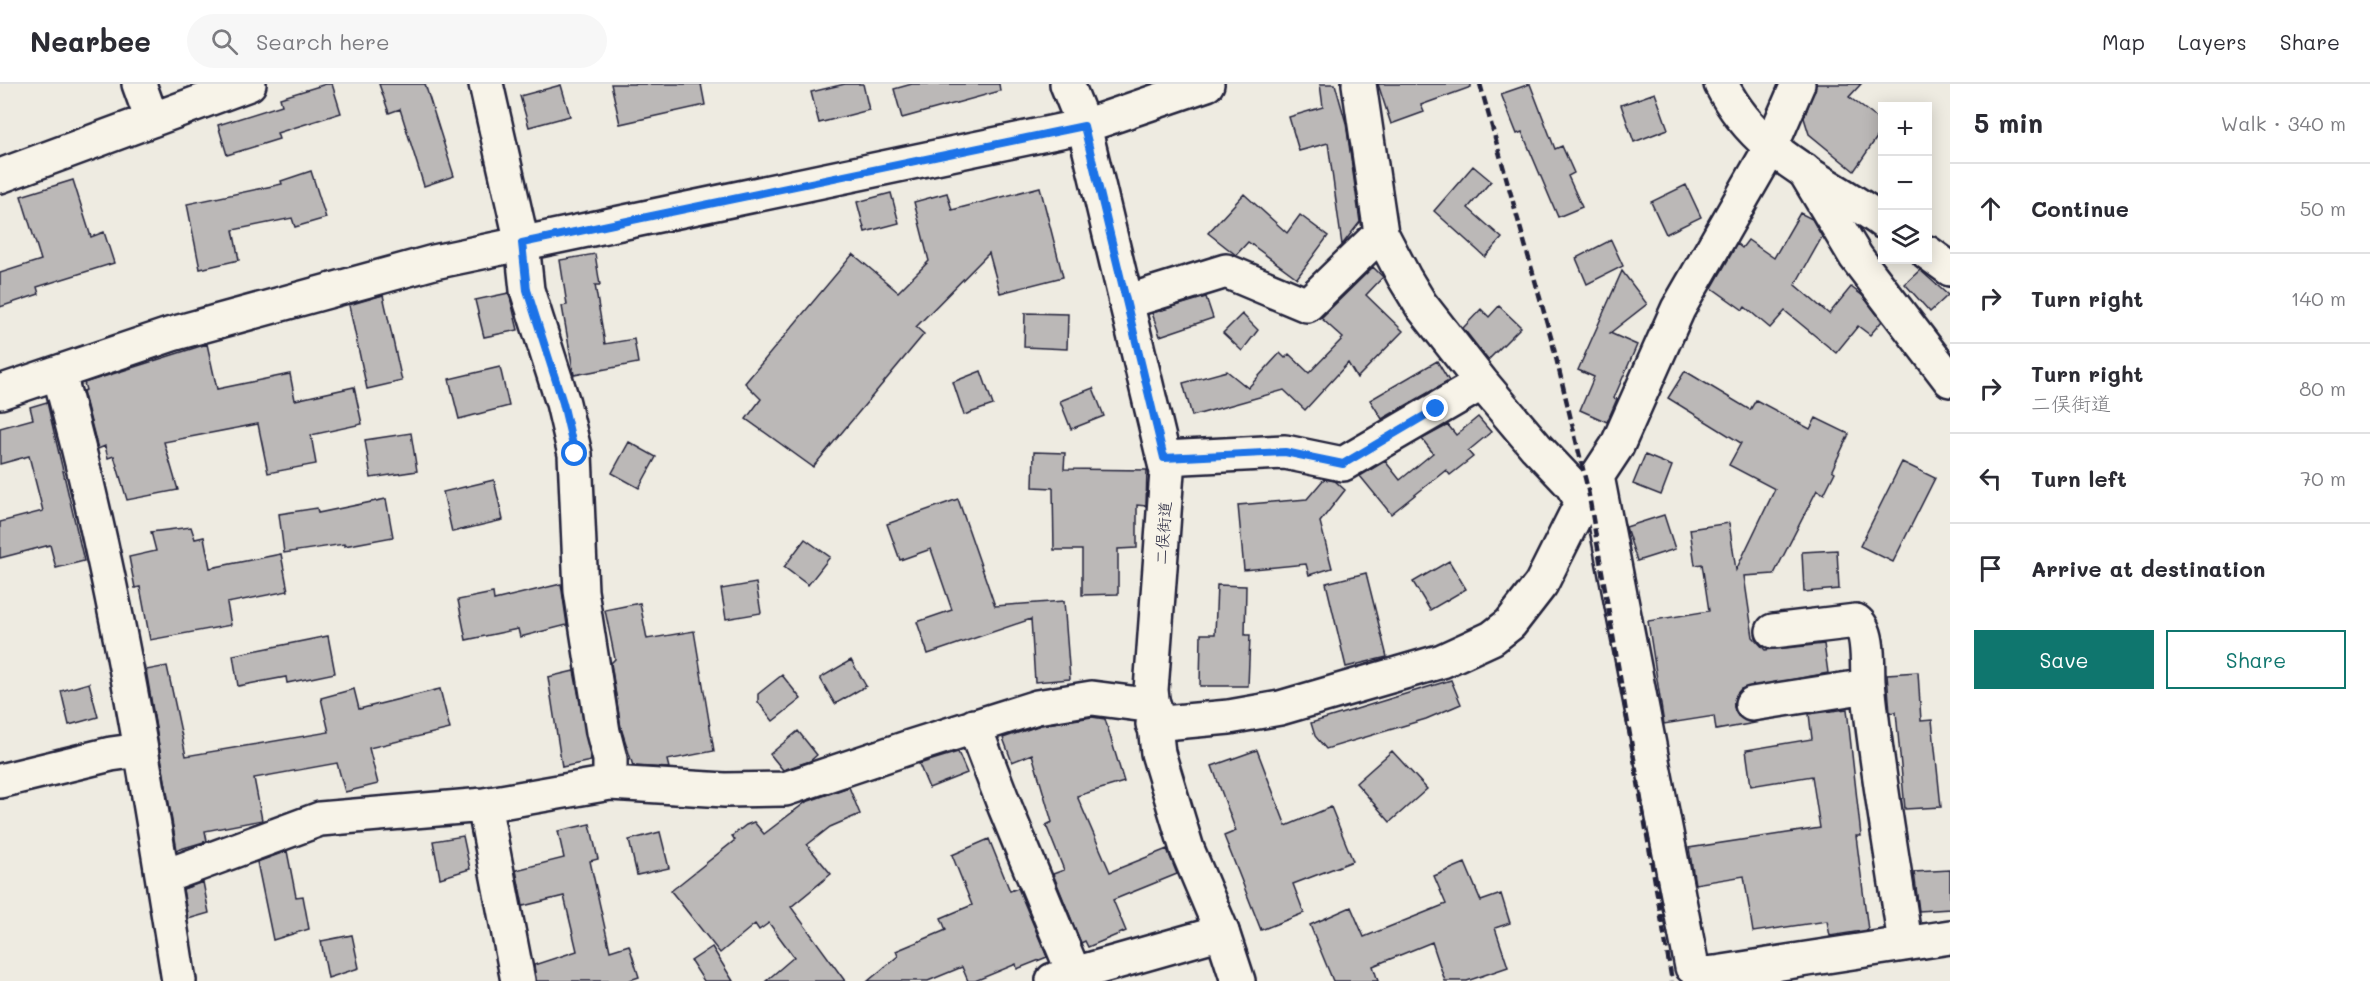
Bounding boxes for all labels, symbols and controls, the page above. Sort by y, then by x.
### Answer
search box [187,14,607,68]
text: Nearbee [30,23,151,59]
icon: search [208,25,241,58]
text: Search here [256,27,390,56]
text: Map [2102,28,2145,55]
text: Layers [2178,28,2247,55]
text: Share [2280,28,2340,55]
map controls [1878,102,1932,264]
button: + [1878,102,1932,156]
text: 5 min [1974,106,2043,140]
text: Walk · 340 m [2221,110,2346,136]
button: − [1878,156,1932,210]
icon: ahead [1974,192,2007,225]
text: Continue [2031,194,2129,223]
text: 50 m [2300,195,2346,221]
button: layers [1878,210,1932,264]
icon: right [1974,282,2007,315]
text: Turn right [2031,284,2143,313]
text: 140 m [2291,285,2346,311]
text: Turn right [2031,359,2143,388]
icon: right [1974,372,2007,405]
text: 80 m [2299,375,2346,401]
text: 二俣街道 [2031,390,2111,416]
route end [1422,395,1448,421]
route start [561,440,587,466]
icon: left [1974,462,2007,495]
text: Turn left [2031,464,2127,493]
text: 70 m [2300,465,2346,491]
street label: 二俣街道 [1150,500,1175,566]
icon: arrive [1974,552,2007,585]
text: Arrive at destination [2031,554,2266,583]
button: Save [1974,630,2154,689]
button: Share [2166,630,2346,689]

